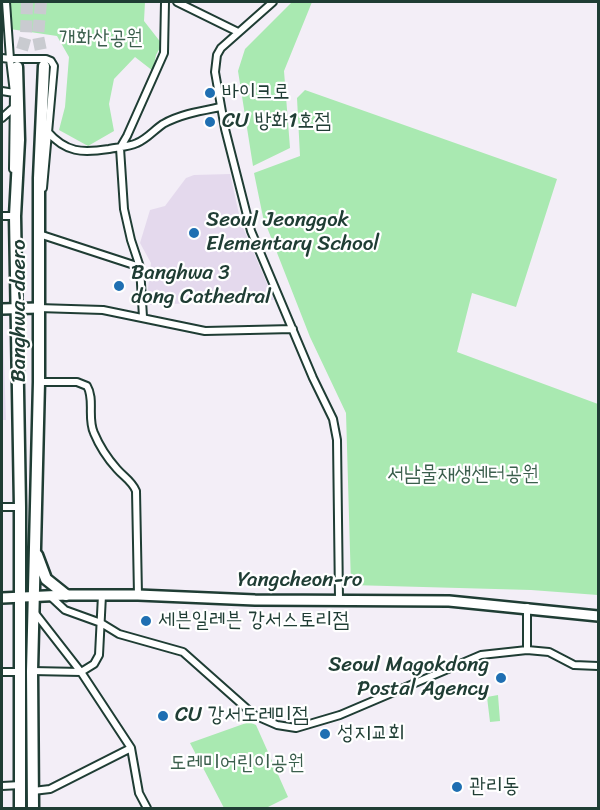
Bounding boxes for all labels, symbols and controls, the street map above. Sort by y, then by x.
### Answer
park label: 개화산공원 [59,26,143,52]
place label: 바이크로 [222,80,290,106]
marker: 바이크로 [203,86,217,100]
place label: CU 방화1호점 [222,109,331,135]
marker: CU 방화1호점 [203,115,217,129]
place label: Seoul Jeonggok Elementary School [206,208,379,258]
marker: Seoul Jeonggok Elementary School [187,226,201,240]
street label: Banghwa-daero [7,239,33,383]
place label: Banghwa 3 dong Cathedral [131,261,271,311]
marker: Banghwa 3 dong Cathedral [112,279,126,293]
park label: 서남물재생센터공원 [387,462,539,488]
street label: Yangcheon-ro [238,568,362,594]
place label: 세븐일레븐 강서스토리점 [158,608,349,634]
marker: 세븐일레븐 강서스토리점 [139,614,153,628]
place label: Seoul Magokdong Postal Agency [328,653,489,703]
marker: Seoul Magokdong Postal Agency [494,671,508,685]
place label: CU 강서도레미점 [175,703,309,729]
marker: CU 강서도레미점 [156,709,170,723]
place label: 성지교회 [337,721,405,747]
marker: 성지교회 [318,727,332,741]
park label: 도레미어린이공원 [169,751,305,777]
place label: 관리동 [469,774,520,800]
marker: 관리동 [450,780,464,794]

